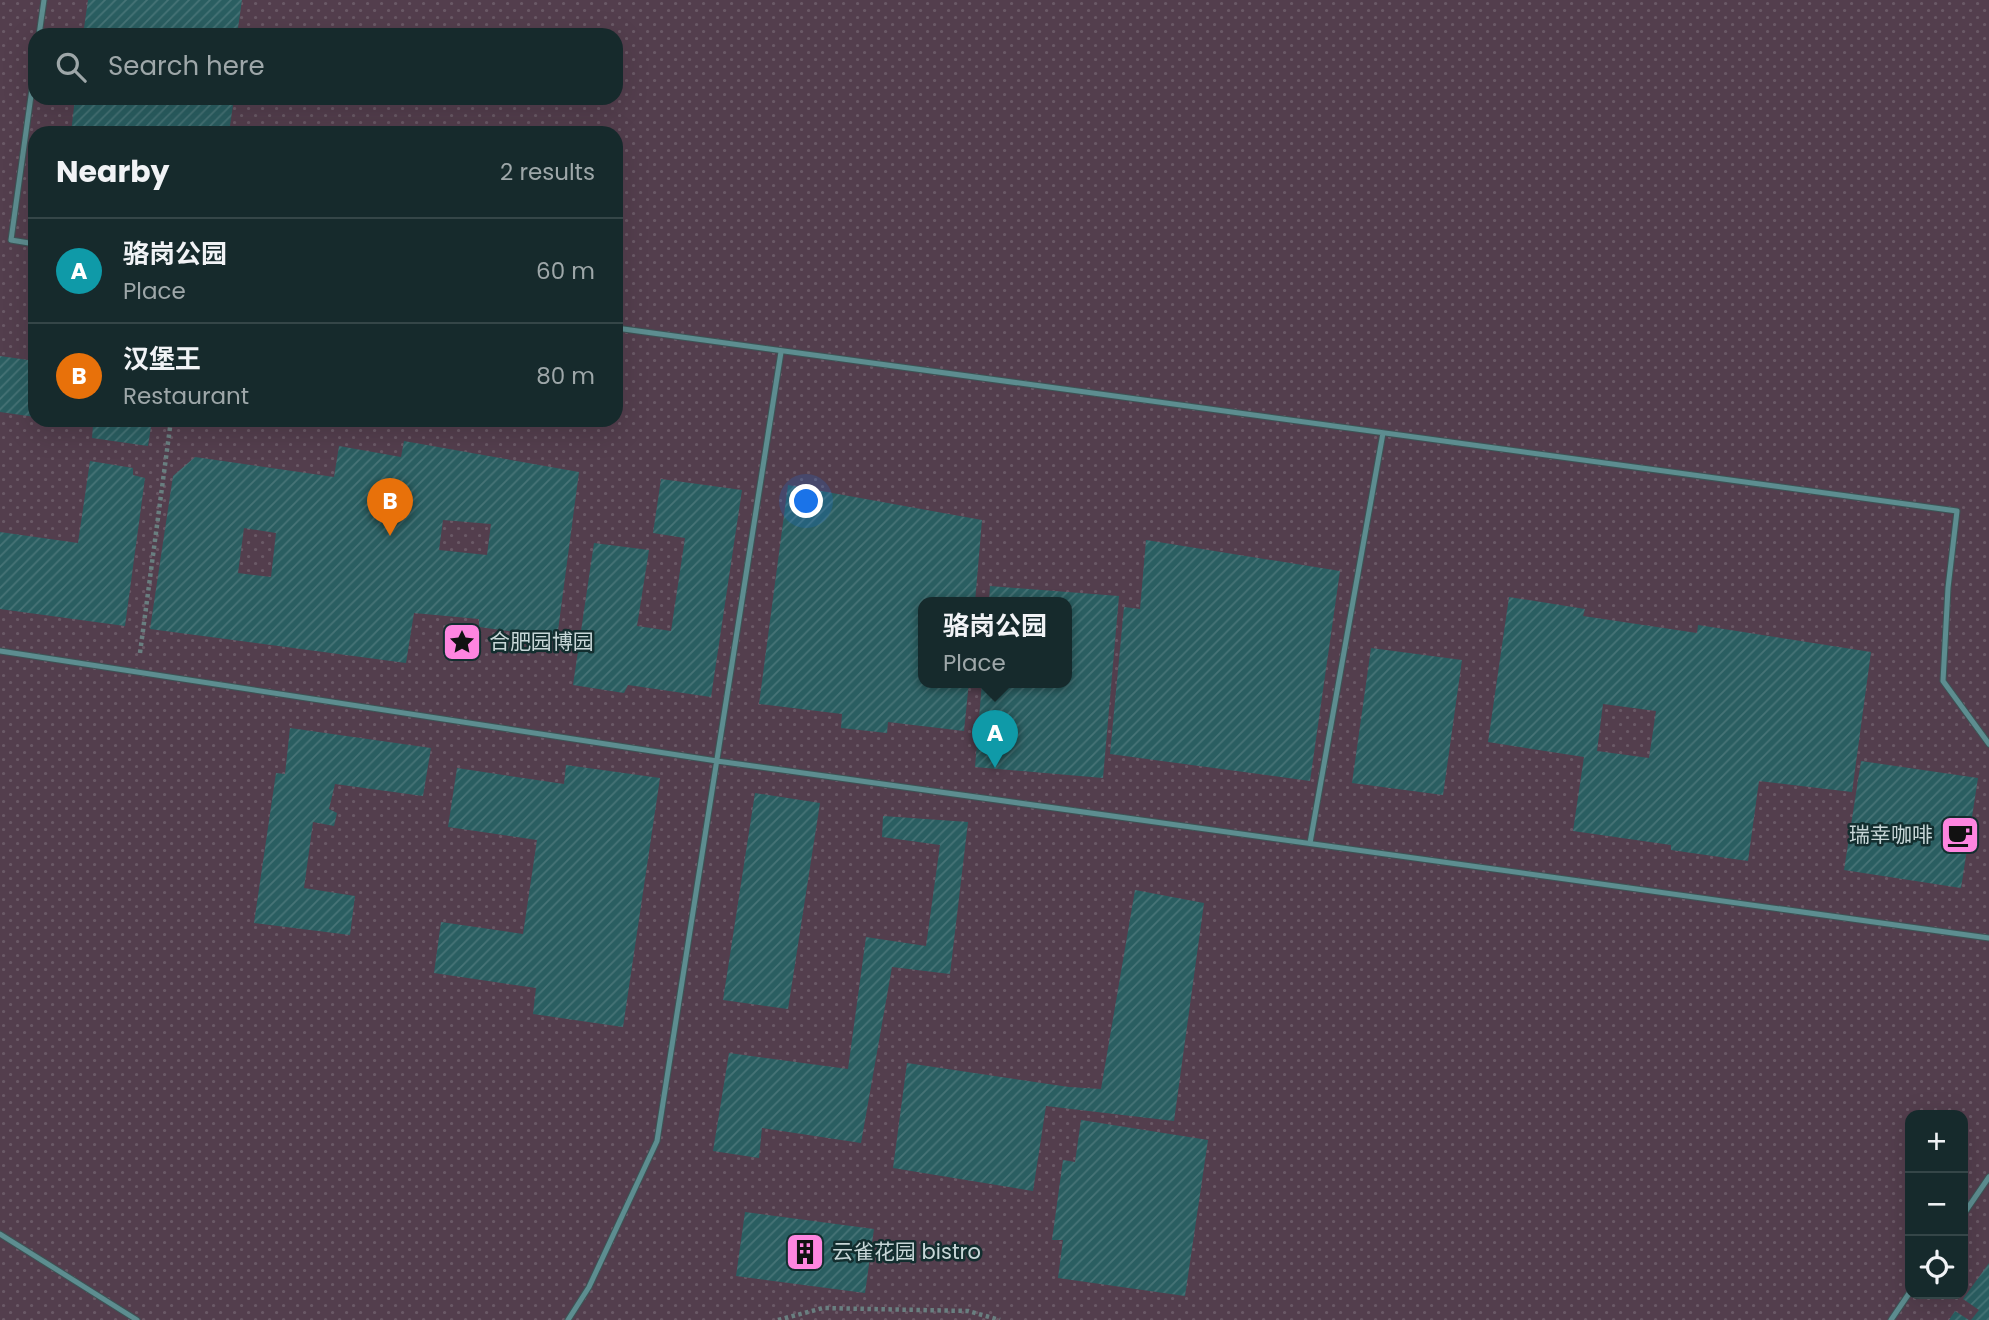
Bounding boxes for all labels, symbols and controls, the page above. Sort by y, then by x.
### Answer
search box [28,28,623,105]
icon: search [52,48,90,86]
text: Search here [108,48,265,84]
text: Nearby [56,150,170,193]
text: 2 results [500,156,595,188]
text: 骆岗公园 [123,236,227,272]
text: A [71,255,87,287]
text: 60 m [536,255,595,287]
text: Place [123,275,186,307]
text: 汉堡王 [123,341,201,377]
text: B [71,360,87,392]
text: 80 m [536,360,595,392]
text: Restaurant [123,380,249,412]
pin: B [367,478,413,536]
your location [789,484,823,518]
popup [918,597,1072,688]
text: 骆岗公园 [943,608,1047,644]
place icon: 合肥园博园 [441,621,483,663]
place label: 合肥园博园 [489,627,594,656]
text: Place [943,647,1006,679]
pin: A [972,710,1018,768]
cafe icon: 瑞幸咖啡 [1939,814,1981,856]
place label: 瑞幸咖啡 [1849,820,1933,849]
map controls [1905,1110,1968,1299]
button: + [1905,1110,1968,1173]
button: − [1905,1173,1968,1236]
building icon: 云雀花园 bistro [784,1231,826,1273]
button: locate [1905,1236,1968,1299]
place label: 云雀花园 bistro [832,1237,981,1266]

